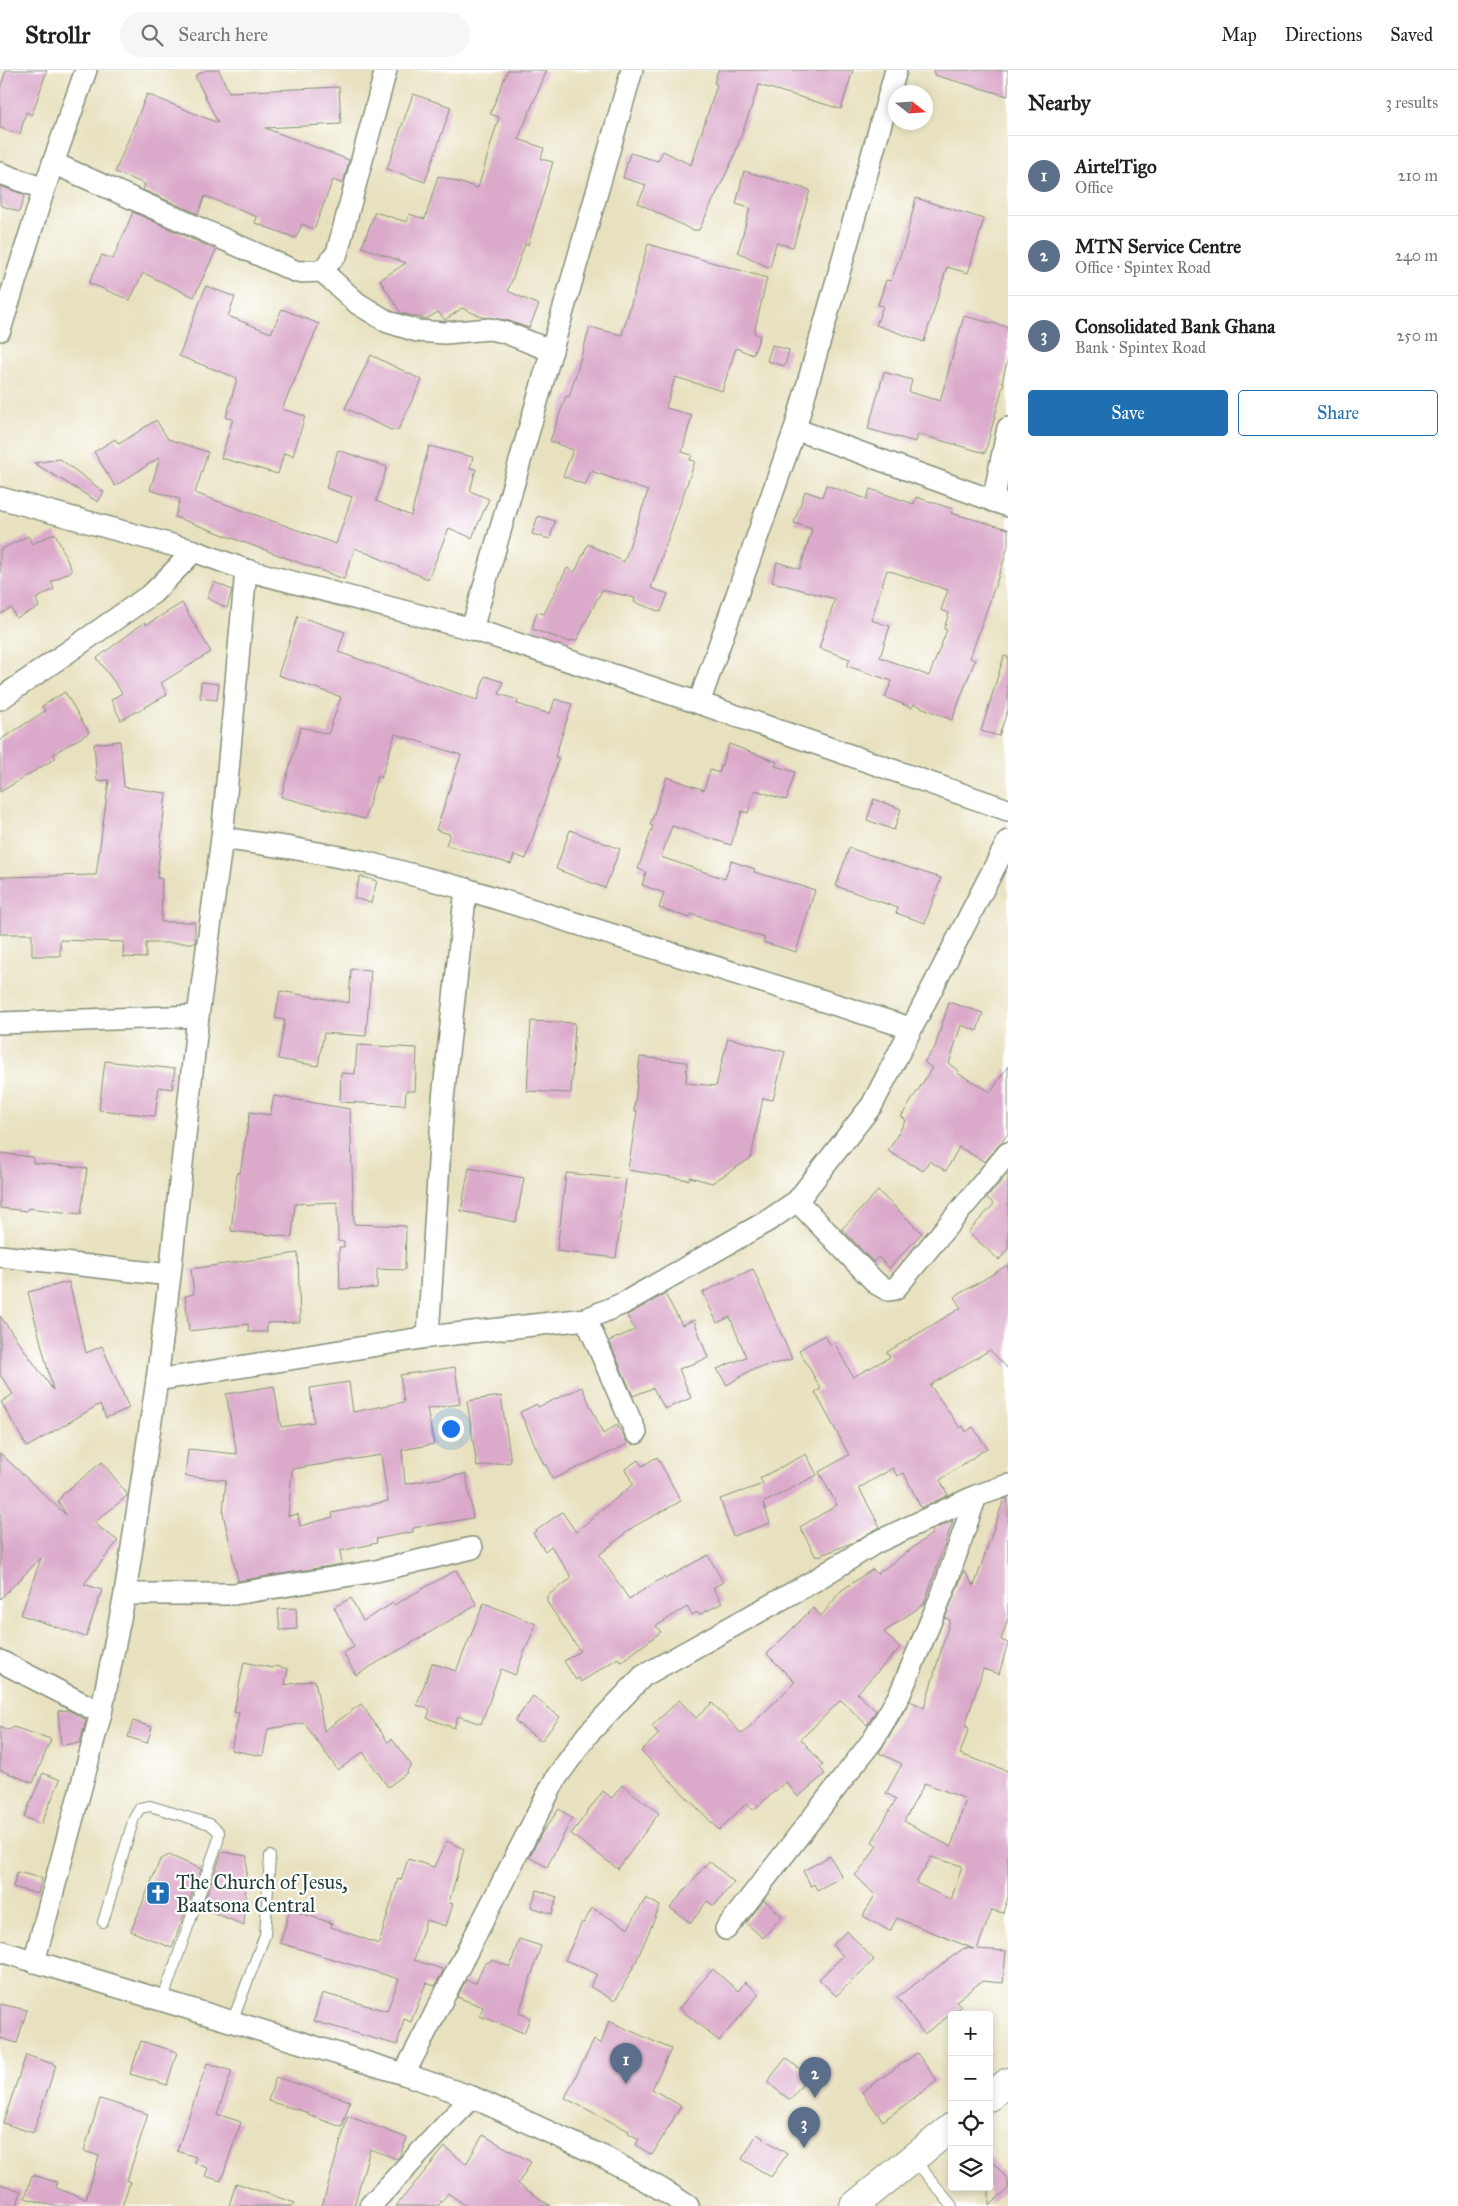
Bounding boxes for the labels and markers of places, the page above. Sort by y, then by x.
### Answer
place label: The Church of Jesus, Baatsona Central [176,1870,348,1917]
church icon: The Church of Jesus, Baatsona Central [145,1880,171,1906]
pin: 1 [610,2043,642,2084]
pin: 2 [799,2057,831,2098]
pin: 3 [788,2107,820,2148]

